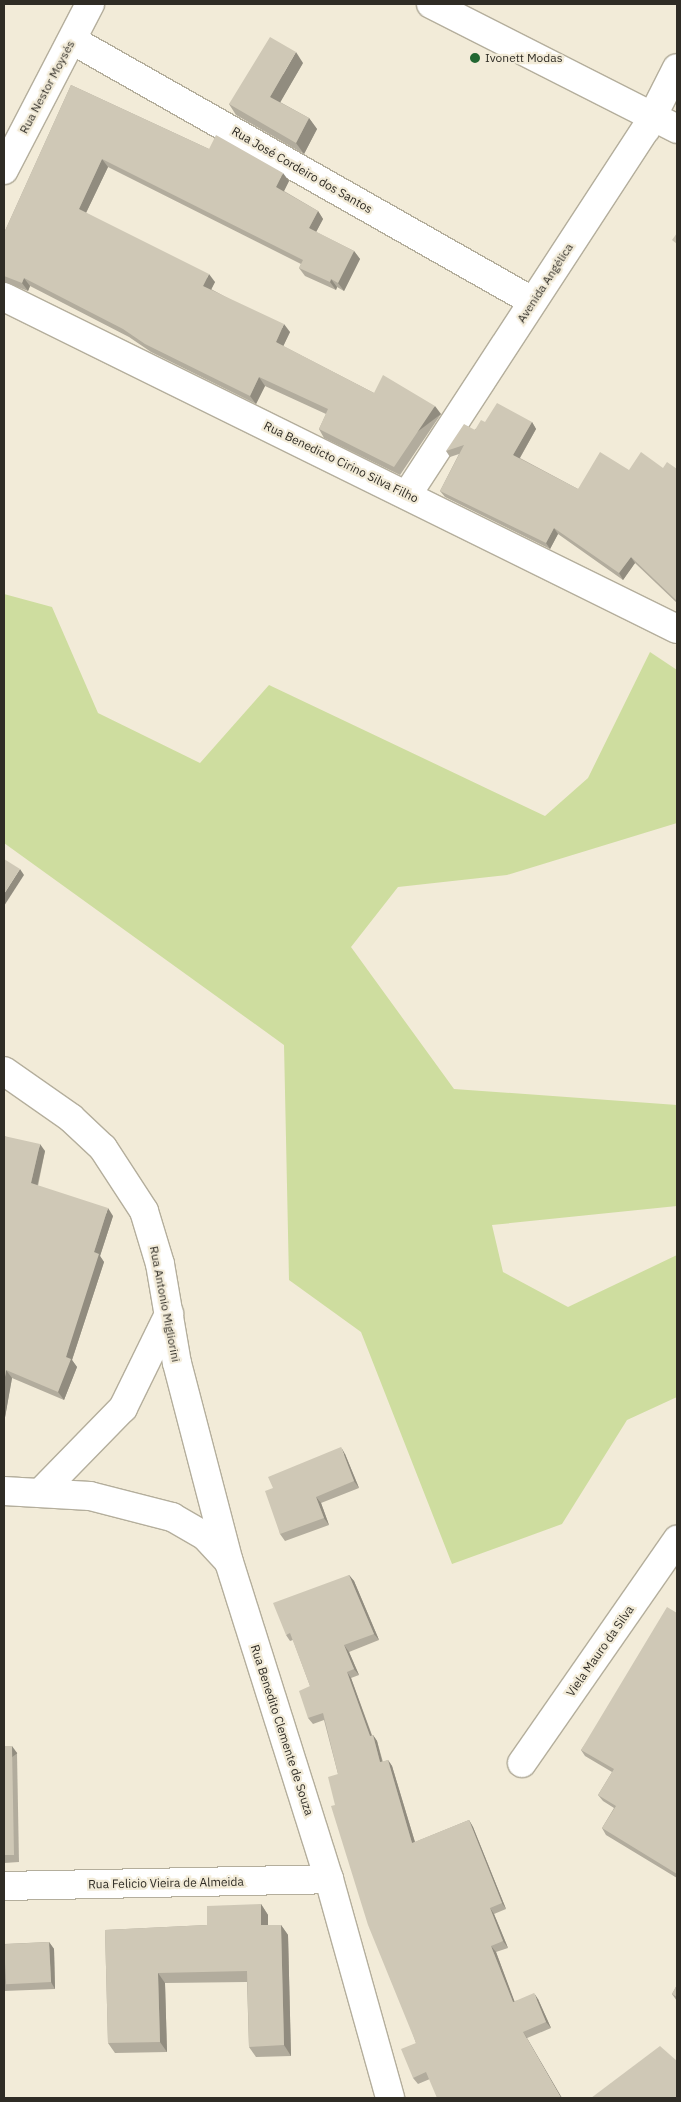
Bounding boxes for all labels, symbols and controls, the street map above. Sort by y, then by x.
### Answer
street label: Rua Nestor Moysés [16,38,78,136]
place label: Ivonett Modas [485,51,563,65]
marker: Ivonett Modas [469,52,481,64]
street label: Rua José Cordeiro dos Santos [229,124,375,216]
street label: Avenida Angélica [514,241,576,325]
street label: Rua Benedicto Cirino Silva Filho [261,418,421,506]
street label: Rua Antonio Migliorini [147,1245,183,1363]
street label: Viela Mauro da Silva [563,1603,637,1699]
street label: Rua Benedito Clemente de Souza [248,1643,316,1817]
street label: Rua Felicio Vieira de Almeida [88,1874,244,1892]

